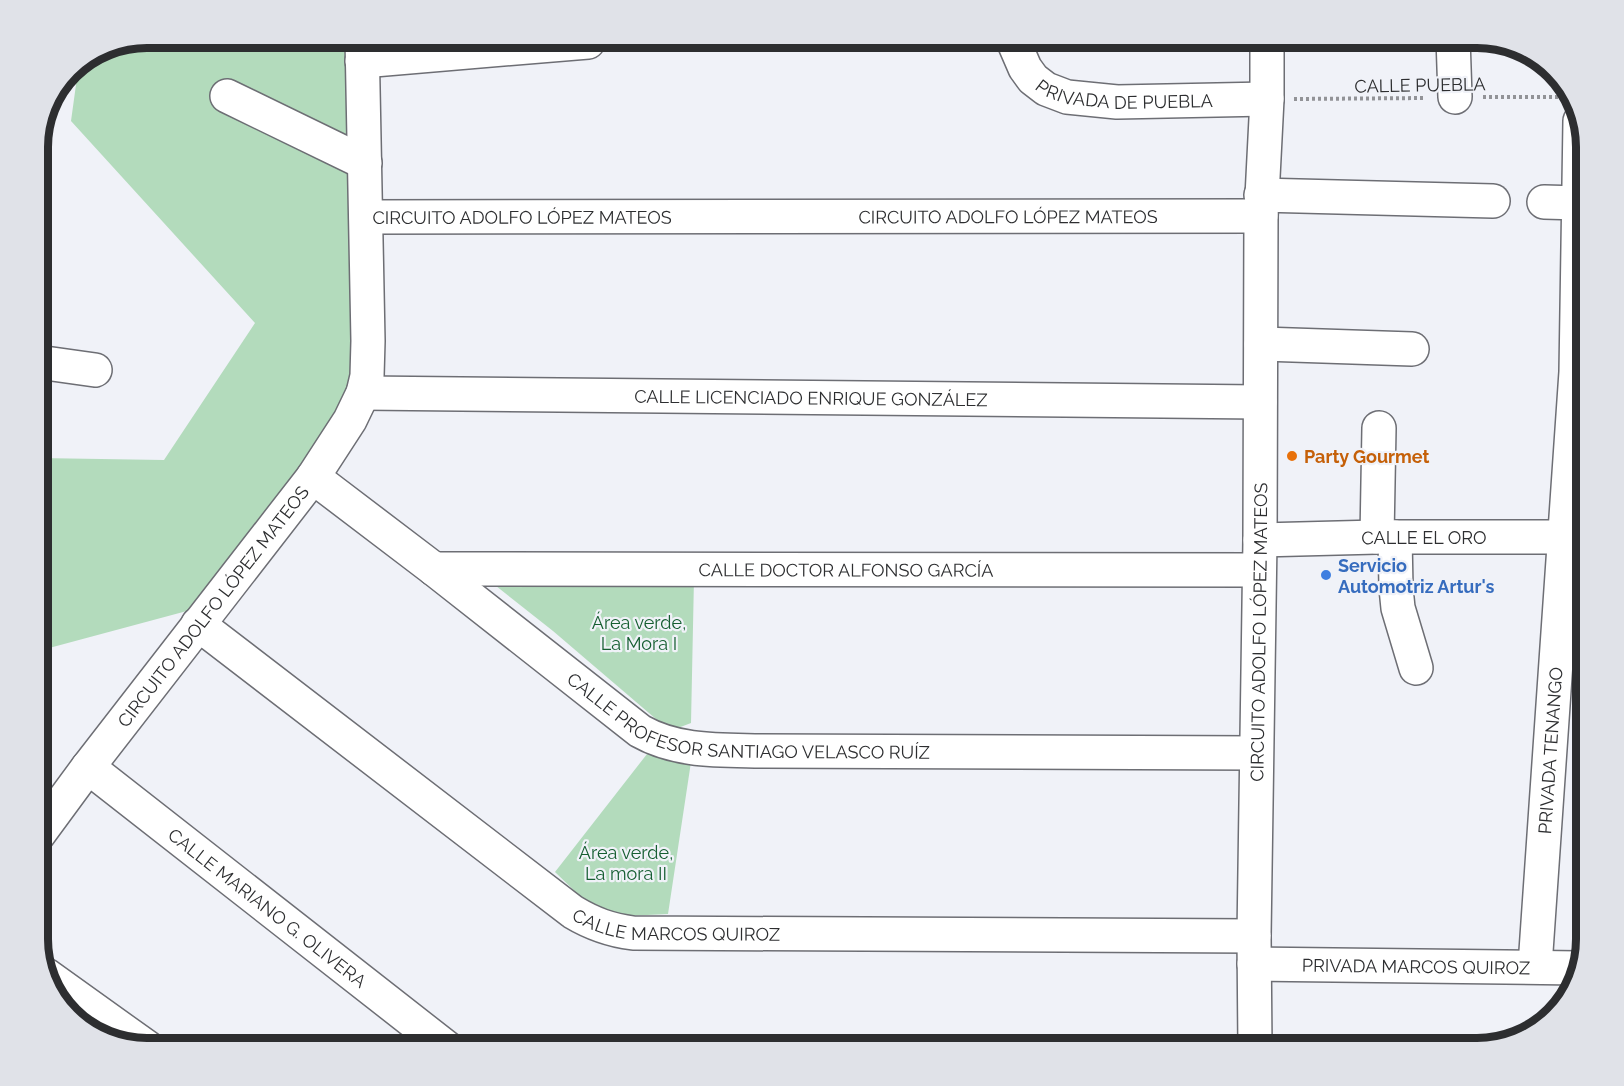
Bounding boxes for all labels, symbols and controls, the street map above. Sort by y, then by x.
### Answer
street label: CALLE PUEBLA [1354,73,1486,97]
street label: PRIVADA DE PUEBLA [1032,75,1213,113]
street label: CIRCUITO ADOLFO LÓPEZ MATEOS [372,205,672,227]
street label: CIRCUITO ADOLFO LÓPEZ MATEOS [858,205,1158,227]
street label: CALLE LICENCIADO ENRIQUE GONZÁLEZ [634,385,988,410]
place label: Party Gourmet [1304,446,1430,467]
marker: Party Gourmet [1285,449,1299,463]
street label: CIRCUITO ADOLFO LÓPEZ MATEOS [113,481,313,731]
street label: CIRCUITO ADOLFO LÓPEZ MATEOS [1246,482,1271,782]
street label: CALLE EL ORO [1361,527,1487,548]
place label: Servicio Automotriz Artur's [1338,555,1494,597]
street label: CALLE DOCTOR ALFONSO GARCÍA [699,558,993,580]
marker: Servicio Automotriz Artur's [1319,568,1333,582]
park label: Área verde, La Mora I [592,611,686,654]
street label: PRIVADA TENANGO [1534,666,1566,835]
street label: CALLE PROFESOR SANTIAGO VELASCO RUÍZ [563,668,930,762]
street label: CALLE MARIANO G. OLIVERA [164,824,371,992]
park label: Área verde, La mora II [579,841,673,884]
street label: CALLE MARCOS QUIROZ [569,904,780,944]
street label: PRIVADA MARCOS QUIROZ [1302,954,1530,978]

